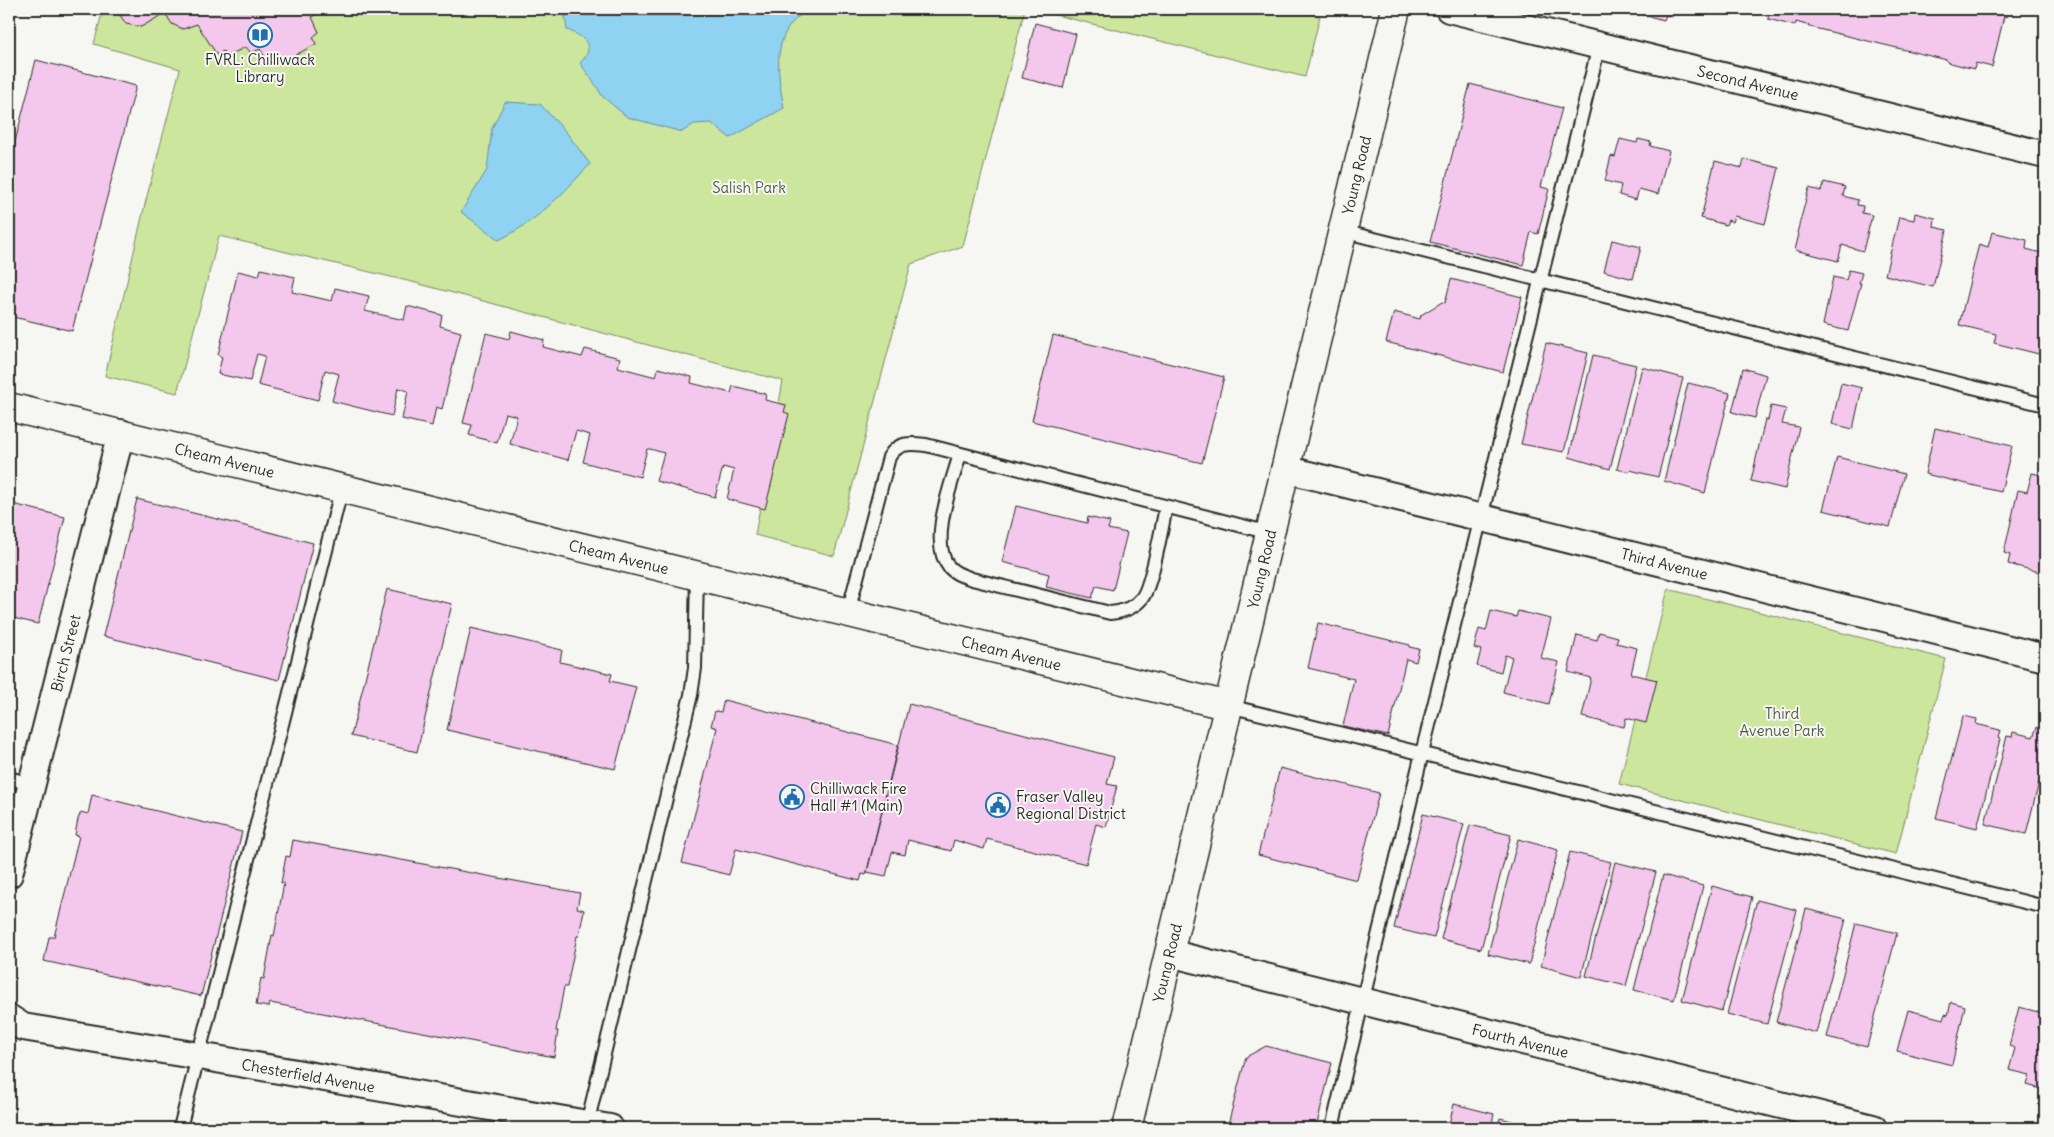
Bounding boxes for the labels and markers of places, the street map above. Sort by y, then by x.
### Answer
library icon: FVRL: Chilliwack Library [247,22,273,48]
place label: FVRL: Chilliwack Library [205,50,315,86]
place label: Chilliwack Fire Hall #1 (Main) [810,779,907,815]
public building icon: Chilliwack Fire Hall #1 (Main) [779,784,805,810]
place label: Fraser Valley Regional District [1016,787,1126,823]
public building icon: Fraser Valley Regional District [985,792,1011,818]

